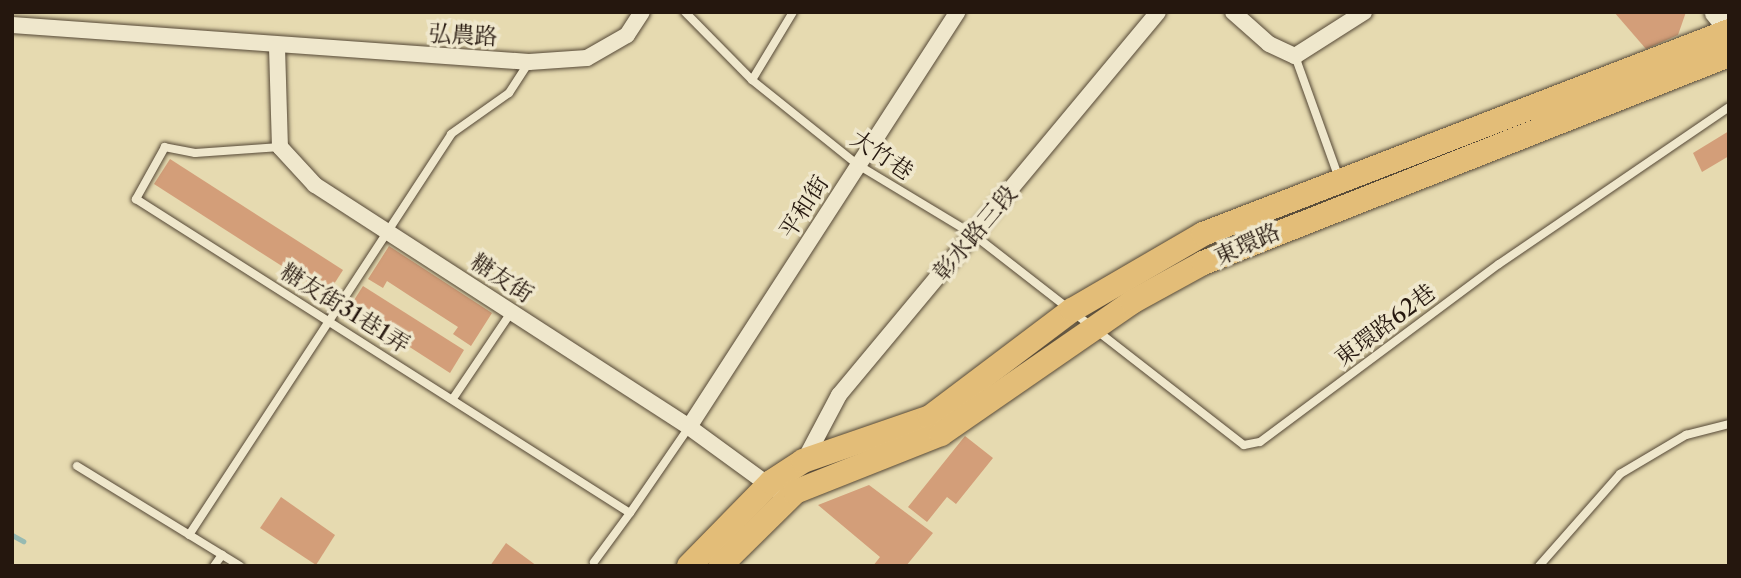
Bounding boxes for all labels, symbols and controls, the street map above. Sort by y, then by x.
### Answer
street label: 弘農路 [428,19,498,51]
street label: 大竹巷 [846,124,918,186]
street label: 平和街 [774,171,834,243]
street label: 彰水路三段 [927,180,1023,286]
street label: 東環路 [1210,217,1284,271]
street label: 糖友街 [466,248,538,308]
street label: 糖友街31巷1弄 [275,257,415,359]
street label: 東環路62巷 [1329,278,1441,372]

